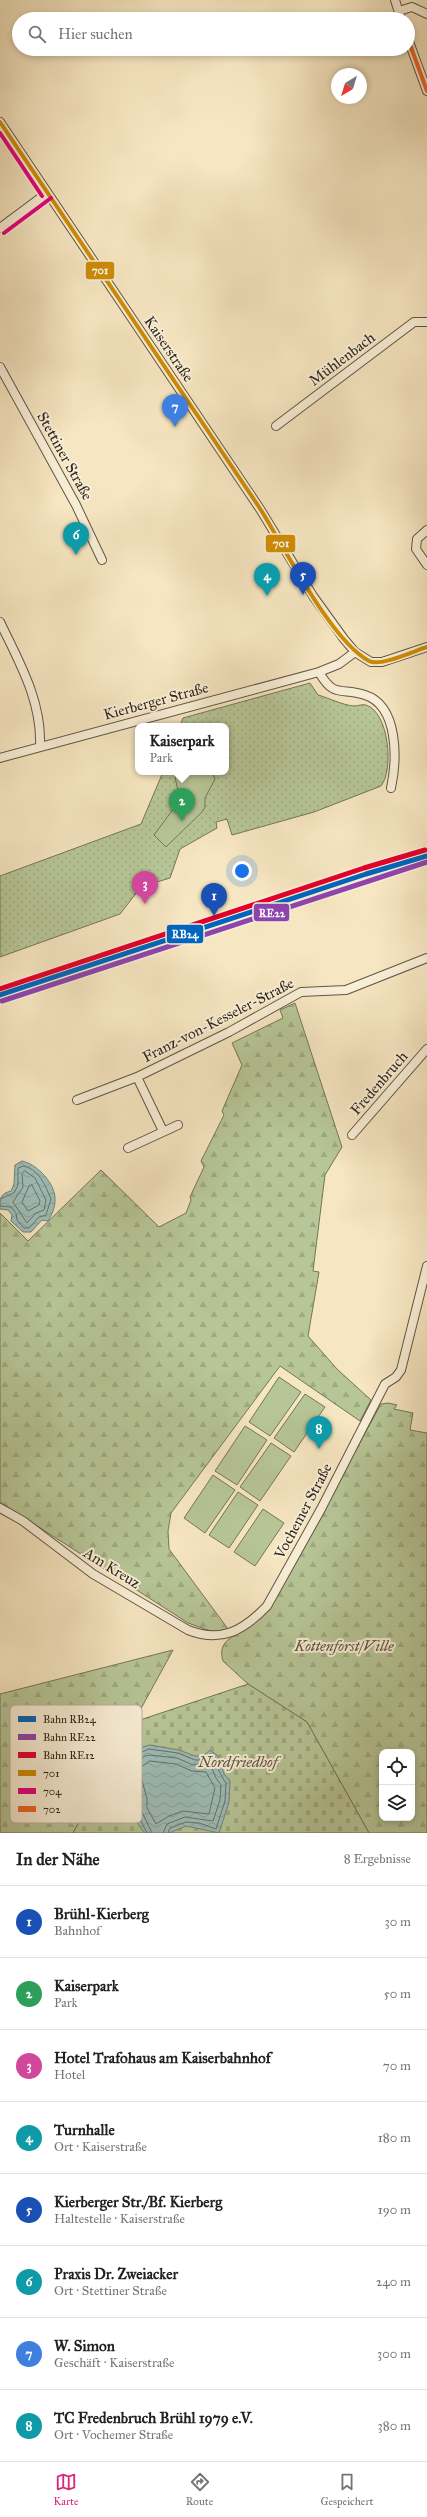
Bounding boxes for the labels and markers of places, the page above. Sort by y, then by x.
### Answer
pin: 7 [162,394,188,427]
pin: 6 [63,522,89,555]
pin: 5 [290,562,316,595]
pin: 4 [254,563,280,596]
pin: 2 [169,788,195,821]
pin: 3 [132,871,158,904]
pin: 1 [201,883,227,916]
pin: 8 [306,1416,332,1449]

